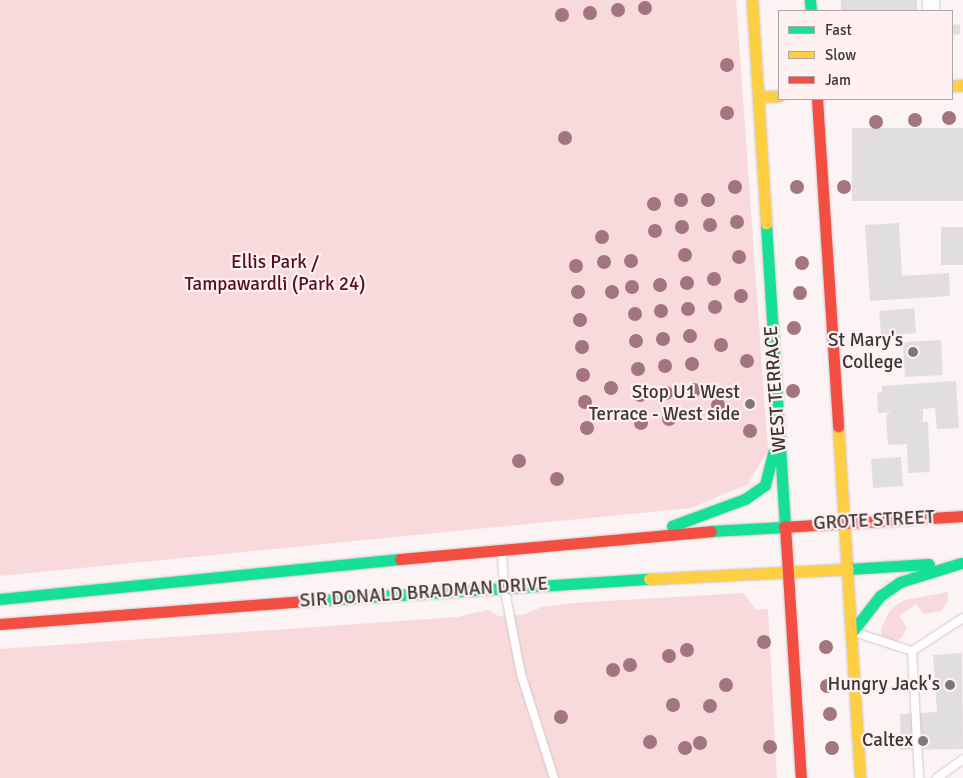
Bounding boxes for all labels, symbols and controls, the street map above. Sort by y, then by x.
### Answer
legend [778,10,953,100]
text: Fast [825,21,852,39]
text: Slow [825,46,856,64]
text: Jam [825,71,851,89]
park label: Ellis Park / Tampawardli (Park 24) [185,252,365,296]
street label: WEST TERRACE [760,325,792,453]
place label: St Mary's College [828,330,903,374]
marker: St Mary's College [907,346,919,358]
place label: Stop U1 West Terrace - West side [589,382,740,426]
marker: Stop U1 West Terrace - West side [744,398,756,410]
street label: GROTE STREET [813,506,935,536]
street label: SIR DONALD BRADMAN DRIVE [299,573,549,613]
place label: Hungry Jack's [828,674,940,696]
marker: Hungry Jack's [944,679,956,691]
place label: Caltex [862,730,913,752]
marker: Caltex [917,735,929,747]

